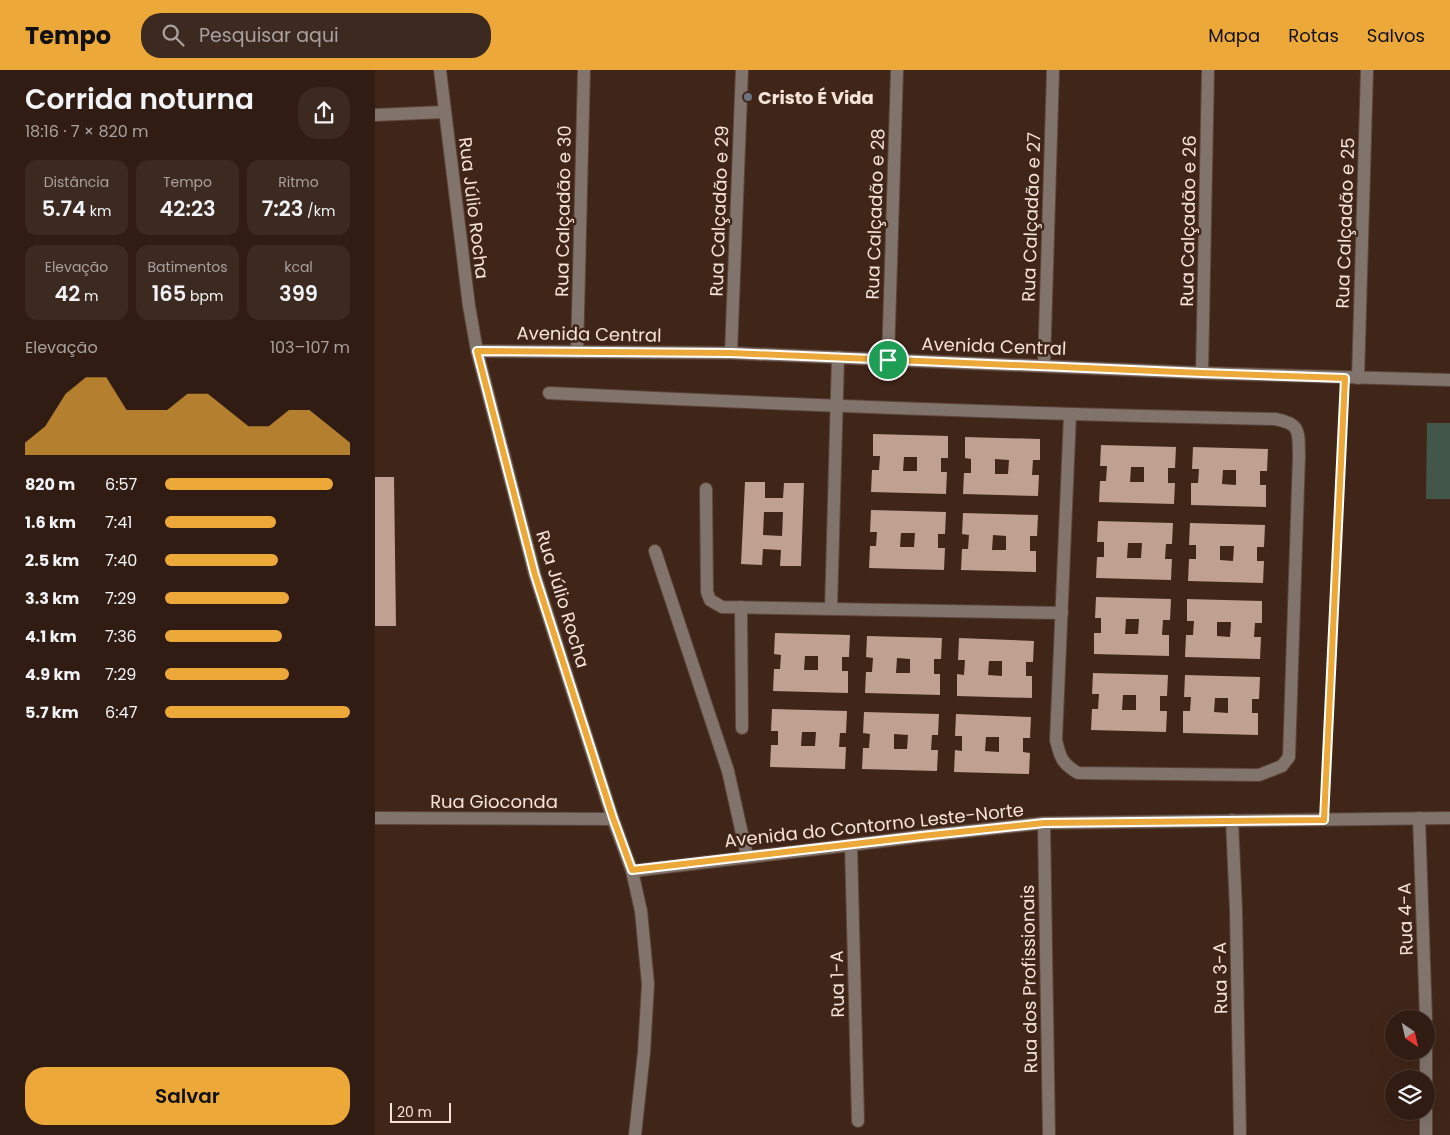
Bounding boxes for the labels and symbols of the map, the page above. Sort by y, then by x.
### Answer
place label: Cristo É Vida [758,85,874,110]
marker: Cristo É Vida [742,91,754,103]
street label: Rua Calçadão e 30 [549,125,577,297]
street label: Rua Calçadão e 29 [704,125,734,297]
street label: Rua Calçadão e 28 [860,128,890,300]
street label: Rua Calçadão e 27 [1016,132,1046,302]
street label: Rua Calçadão e 26 [1174,135,1202,307]
street label: Rua Júlio Rocha [453,136,495,280]
street label: Rua Calçadão e 25 [1330,137,1360,309]
street label: Avenida Central [516,320,662,348]
street label: Avenida Central [921,331,1067,361]
pin [867,339,909,381]
street label: Rua Júlio Rocha [530,527,596,671]
street label: Rua Gioconda [430,789,558,814]
street label: Avenida do Contorno Leste-Norte [723,797,1025,853]
street label: Rua 4-A [1391,882,1419,956]
street label: Rua dos Profissionais [1015,884,1043,1074]
street label: Rua 3-A [1207,942,1233,1014]
street label: Rua 1-A [824,950,850,1018]
north arrow [1385,1010,1435,1060]
scale bar [390,1100,451,1123]

